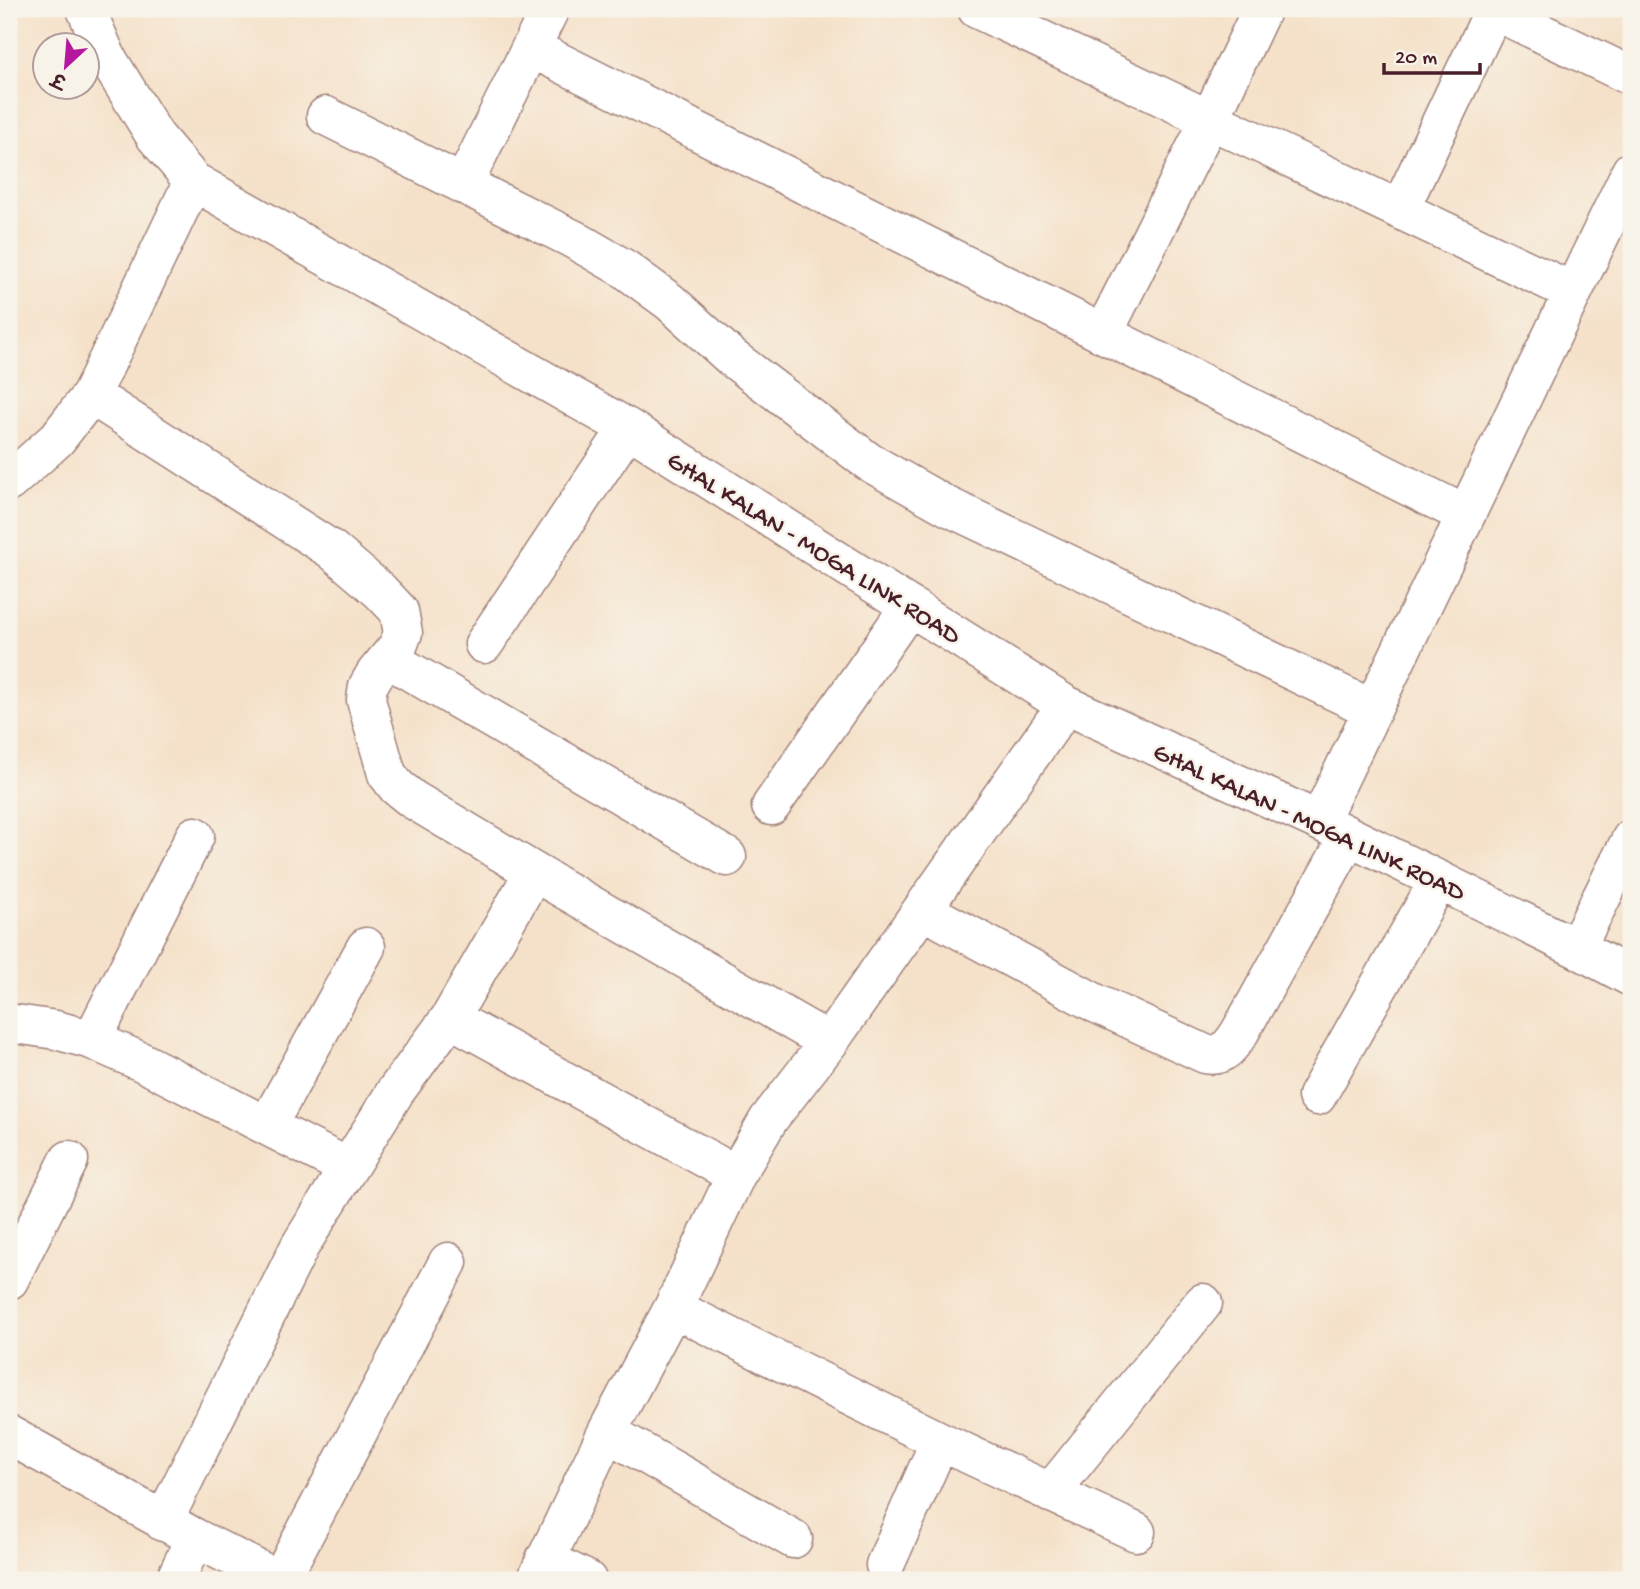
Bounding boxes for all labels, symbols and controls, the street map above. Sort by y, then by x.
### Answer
north arrow [32,32,102,102]
scale bar [1384,32,1481,76]
text: 20 m [1395,47,1437,72]
text: उ [47,64,73,92]
street label: GHAL KALAN - MOGA LINK ROAD [660,446,965,653]
street label: GHAL KALAN - MOGA LINK ROAD [1147,738,1469,910]

